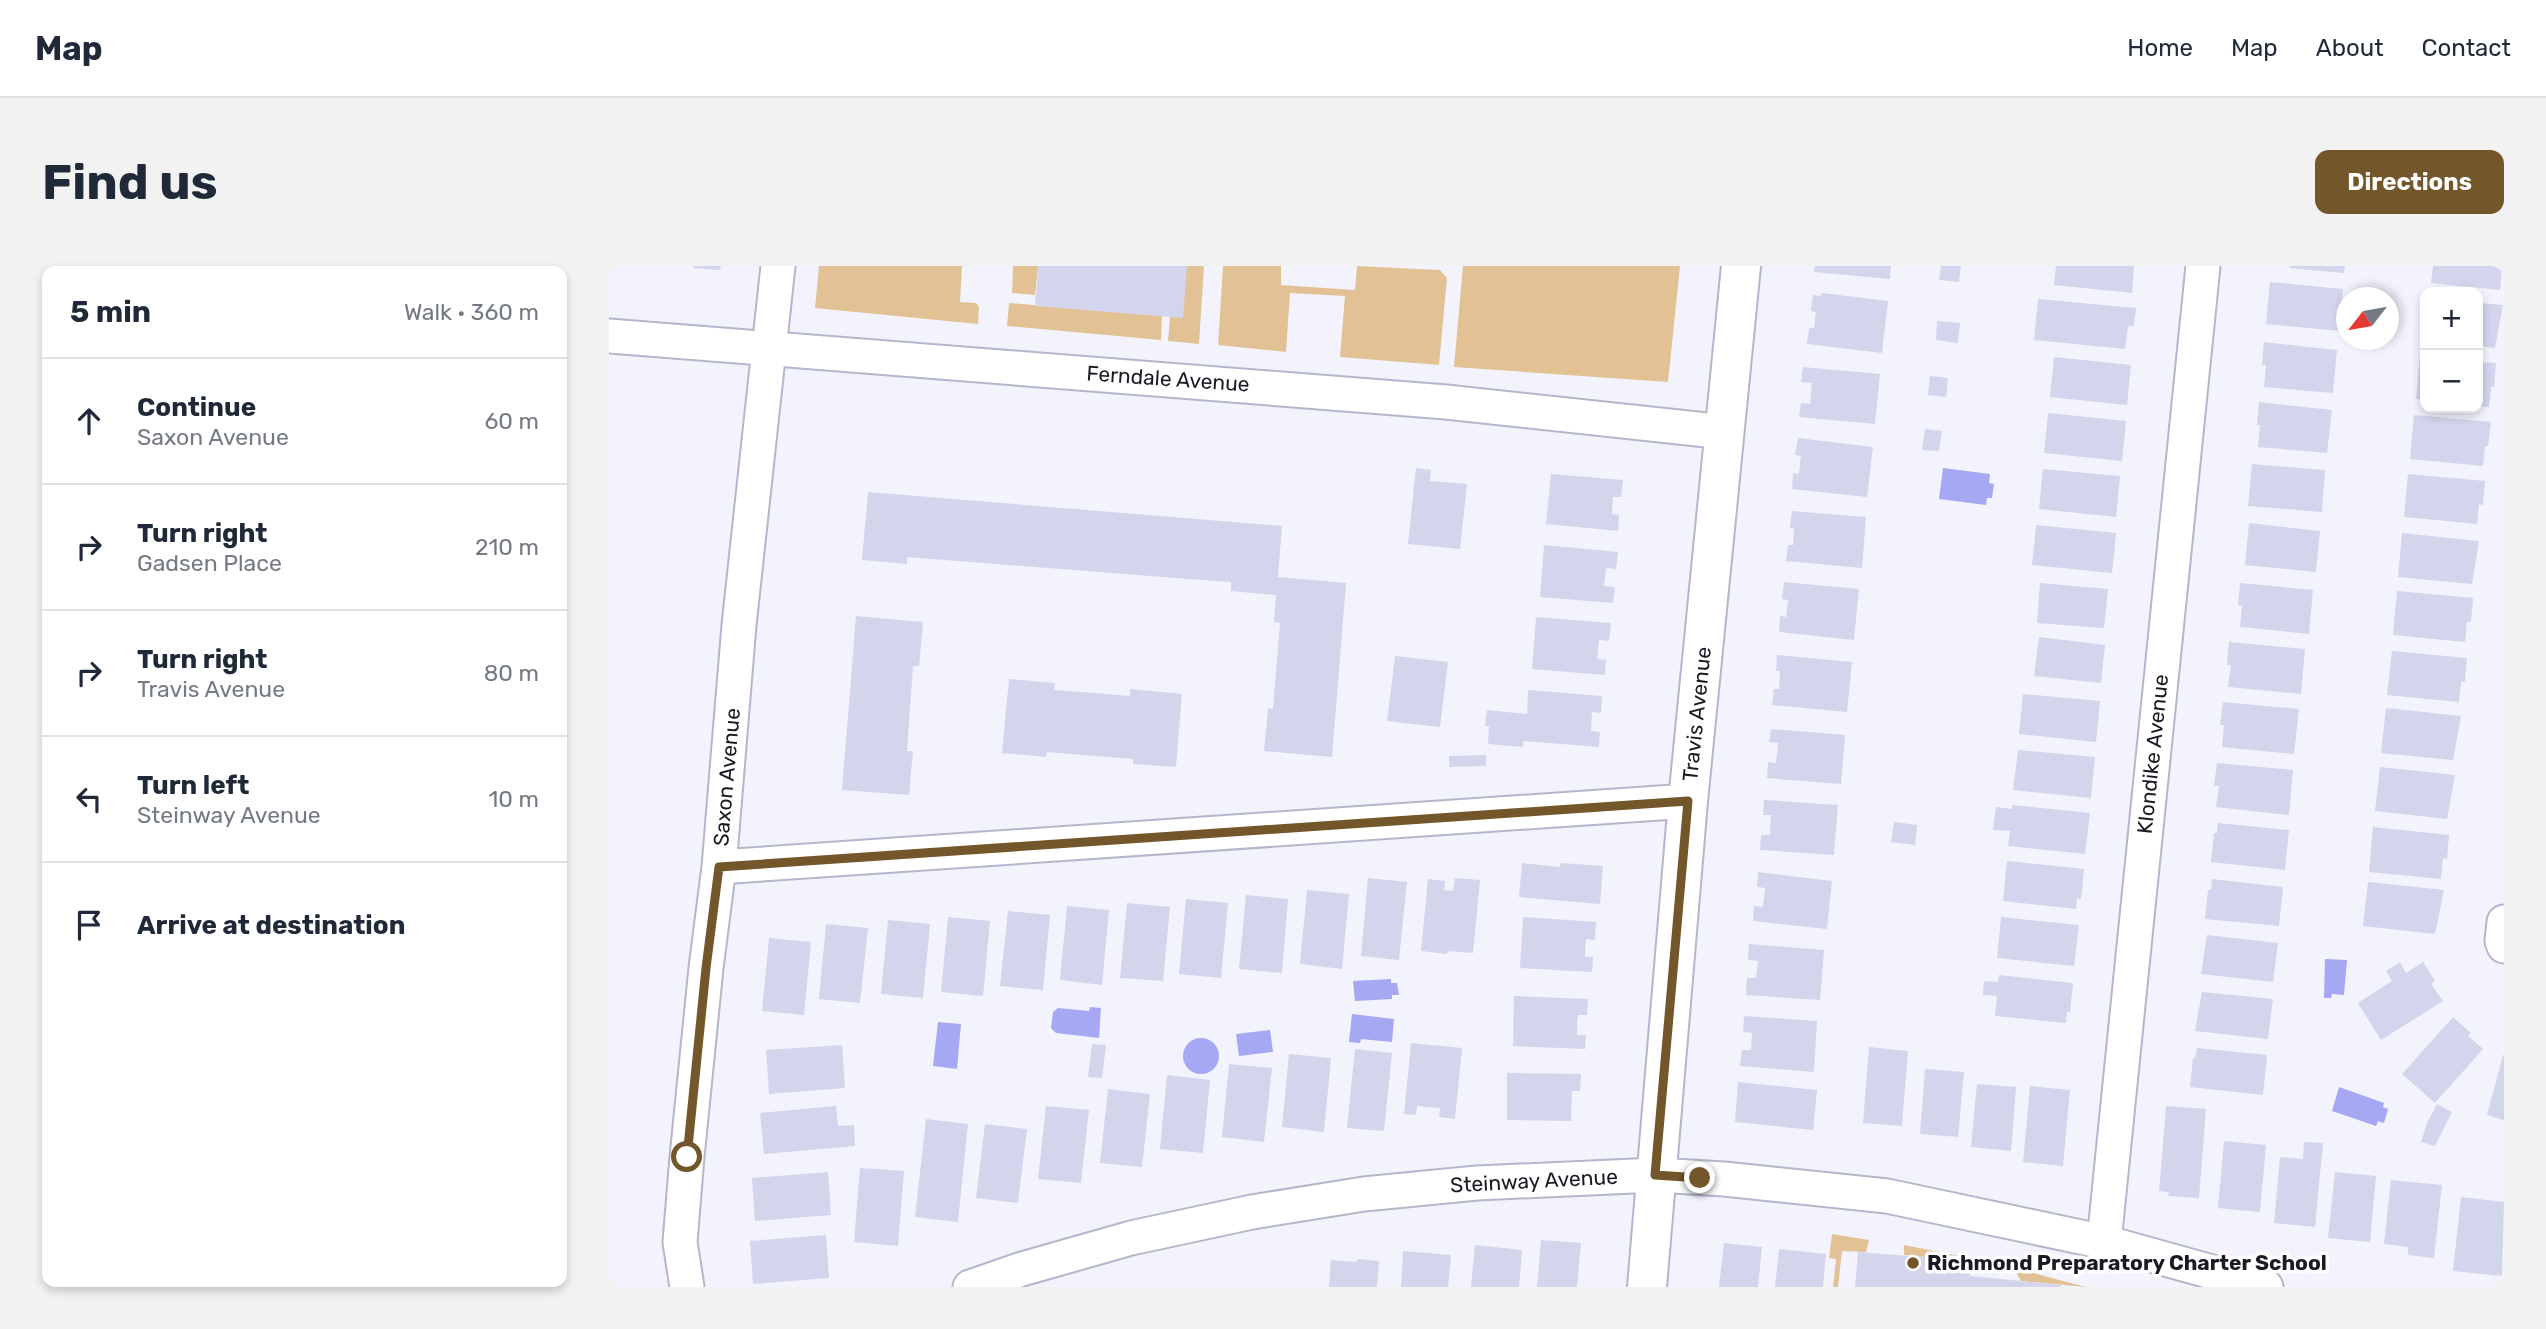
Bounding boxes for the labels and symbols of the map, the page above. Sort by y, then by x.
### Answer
north arrow [2336,287,2399,350]
street label: Ferndale Avenue [1086,360,1251,397]
street label: Travis Avenue [1677,645,1716,782]
street label: Klondike Avenue [2132,673,2173,835]
street label: Saxon Avenue [708,707,745,847]
route start [671,1141,702,1172]
route end [1684,1162,1715,1193]
street label: Steinway Avenue [1450,1164,1618,1197]
place label: Richmond Preparatory Charter School [1927,1250,2327,1275]
marker: Richmond Preparatory Charter School [1905,1255,1921,1271]

